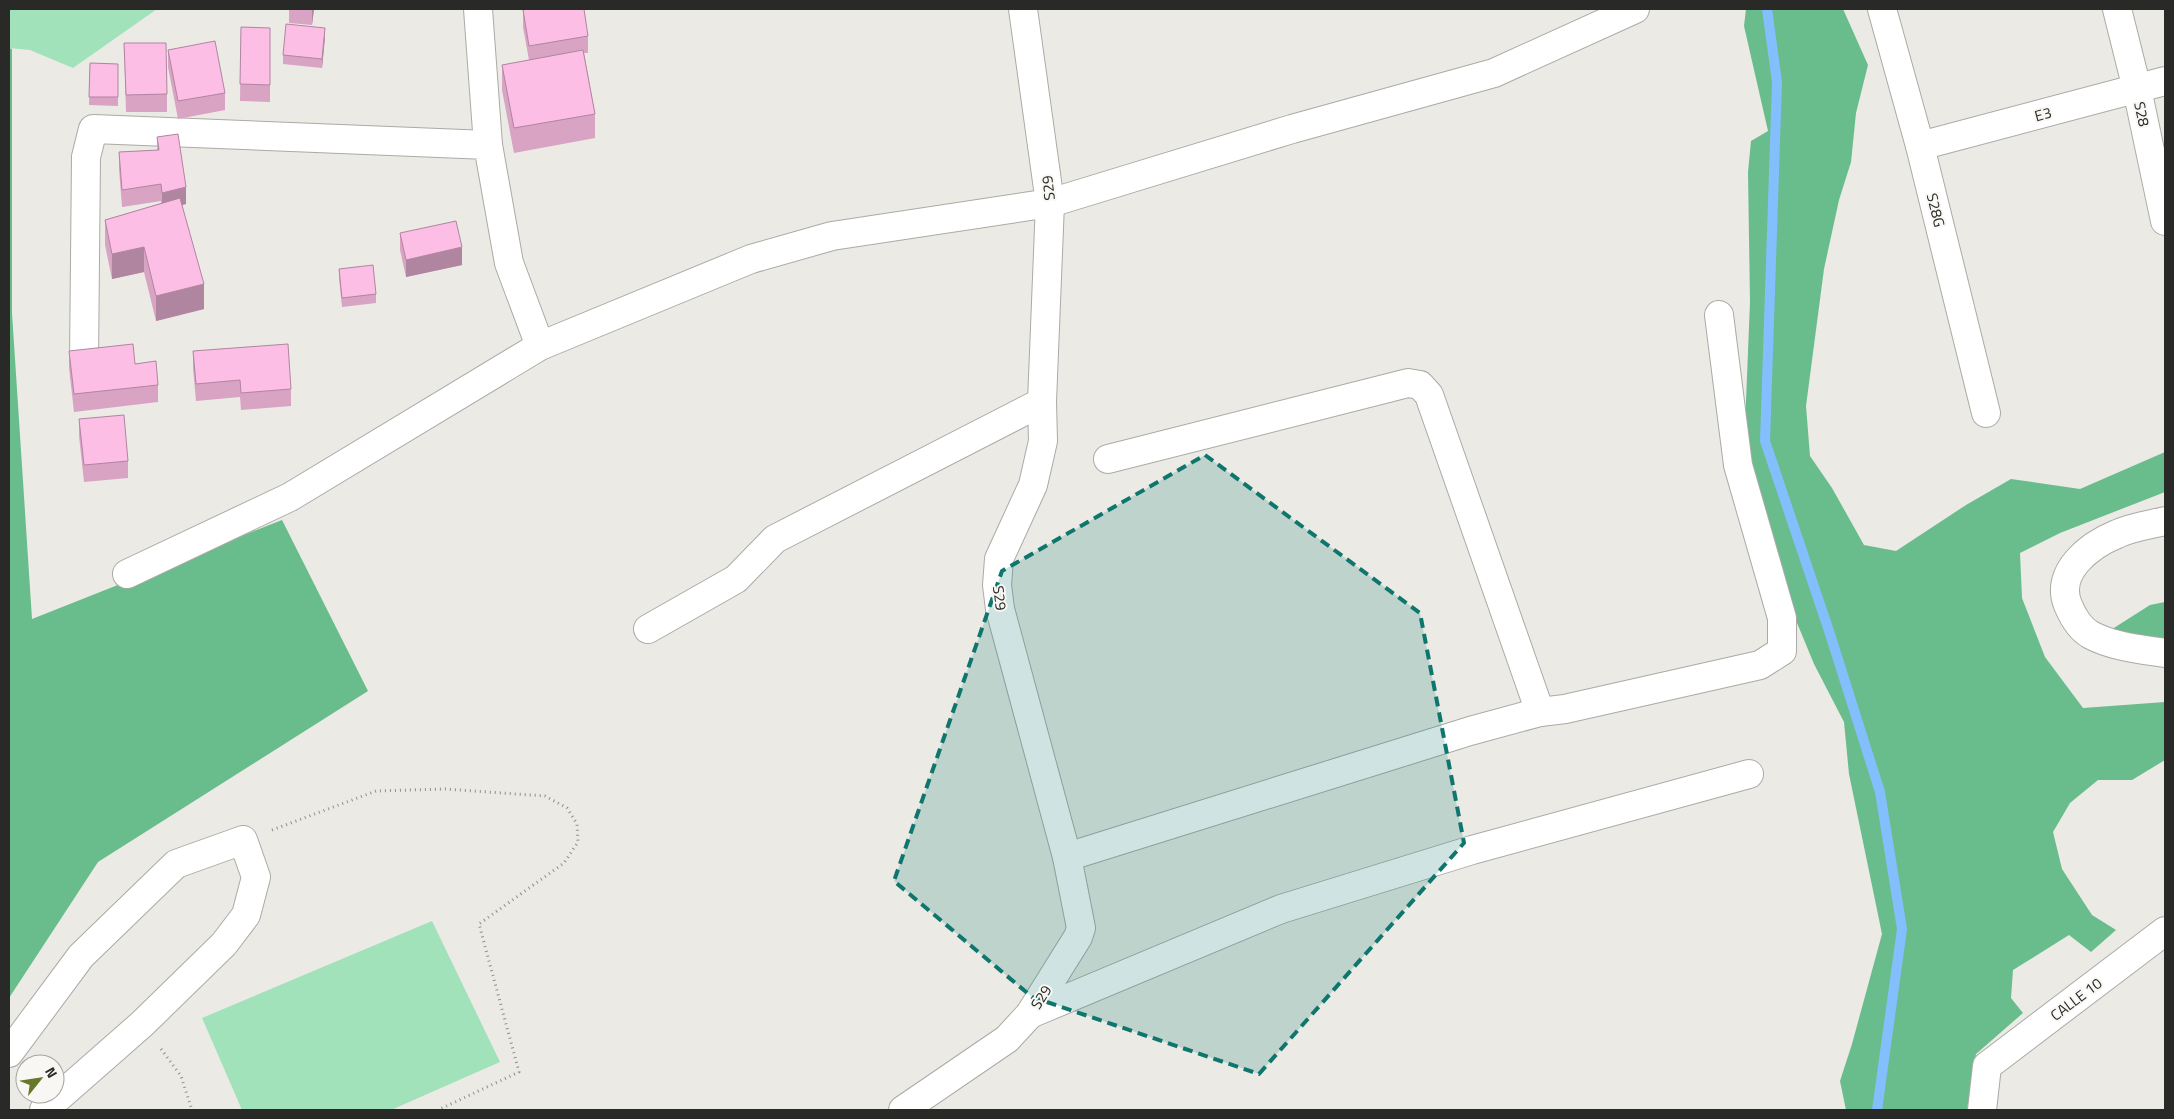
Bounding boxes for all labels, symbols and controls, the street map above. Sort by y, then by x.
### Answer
street label: S28 [2128,99,2156,129]
street label: E3 [2032,101,2054,127]
street label: S29 [1035,174,1061,202]
street label: S28G [1921,191,1951,229]
street label: S29 [987,584,1013,612]
street label: CALLE 10 [2045,972,2107,1026]
street label: S29 [1025,980,1057,1014]
north arrow [15,1054,65,1104]
text: N [40,1063,63,1082]

